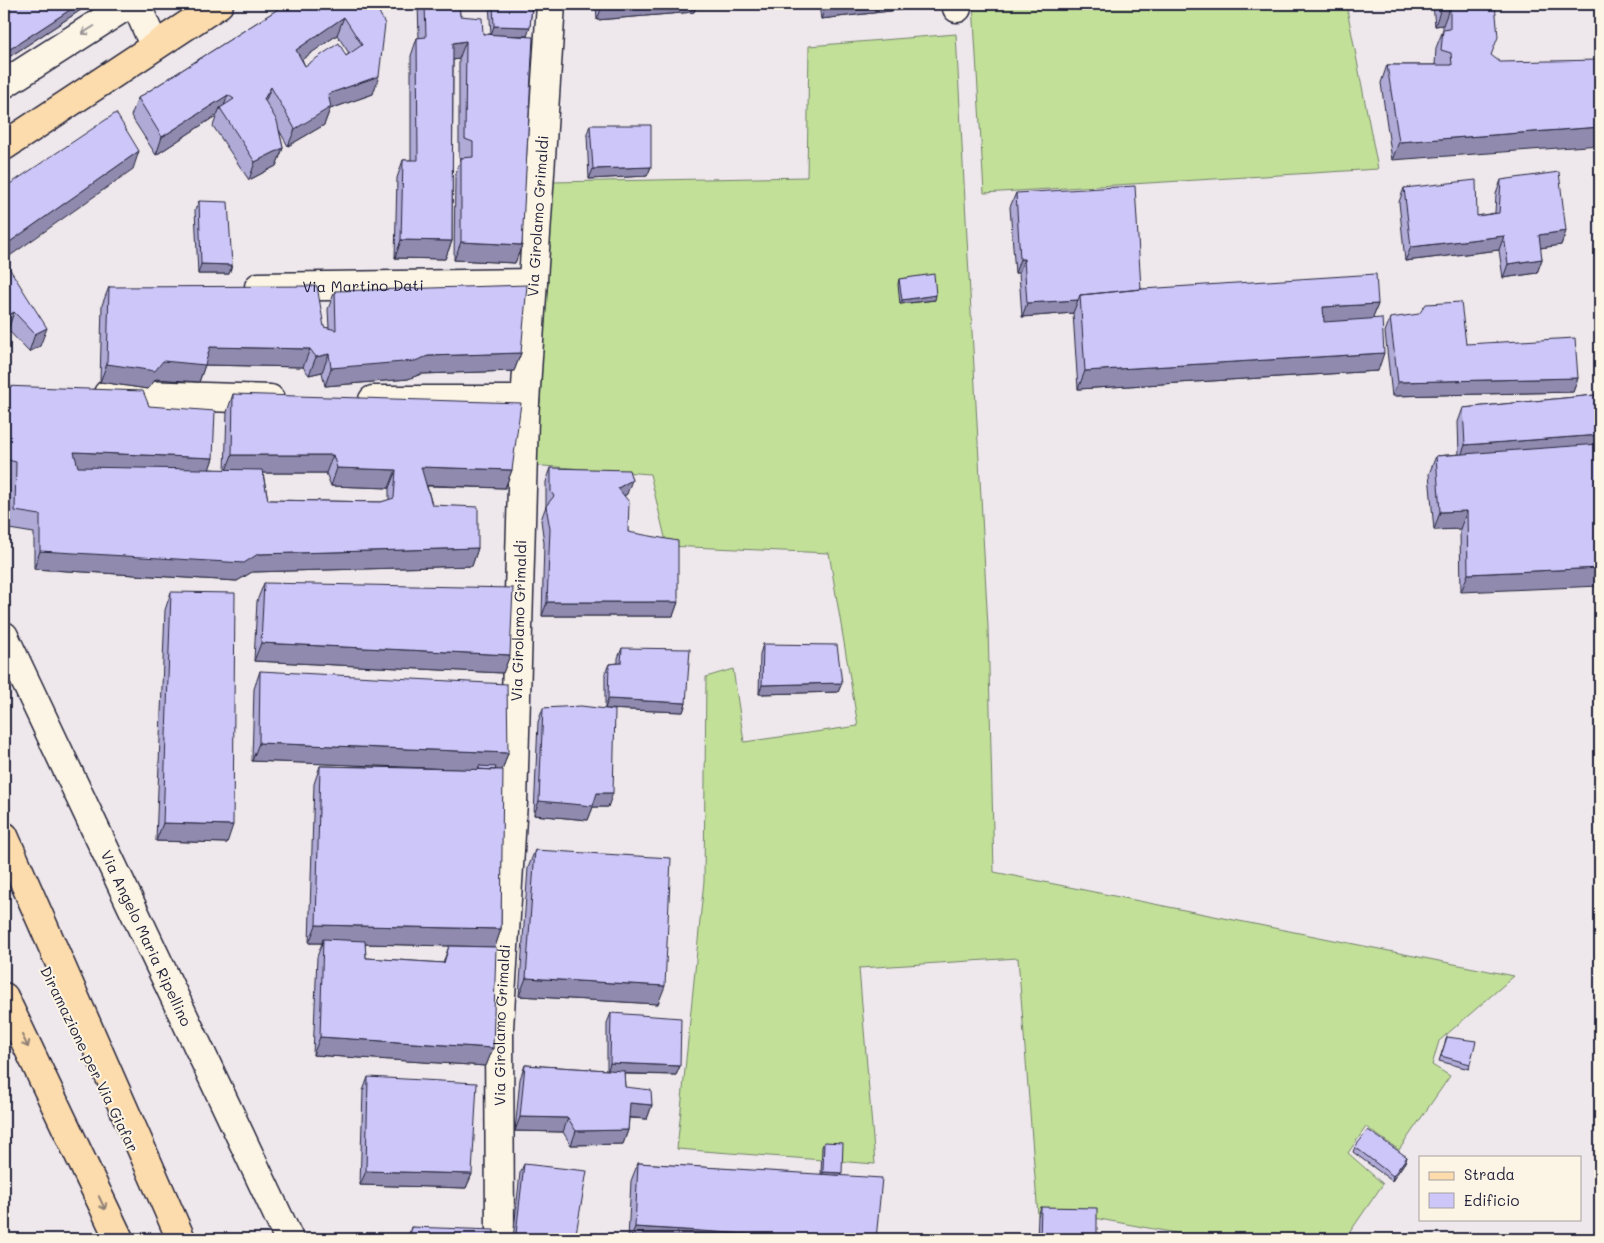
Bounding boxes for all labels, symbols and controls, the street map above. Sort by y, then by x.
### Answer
one-way arrow [82,25,96,35]
street label: Via Girolamo Grimaldi [522,135,552,297]
street label: Via Martino Dati [302,275,424,296]
street label: Via Girolamo Grimaldi [506,539,531,702]
street label: Via Angelo Maria Ripellino [97,847,197,1029]
street label: Via Girolamo Grimaldi [489,944,514,1106]
street label: Diramazione per Via Giafar [36,963,144,1155]
one-way arrow [21,1033,30,1048]
legend [1419,1156,1582,1220]
text: Strada [1464,1164,1515,1184]
text: Edificio [1464,1190,1520,1210]
one-way arrow [98,1195,108,1210]

